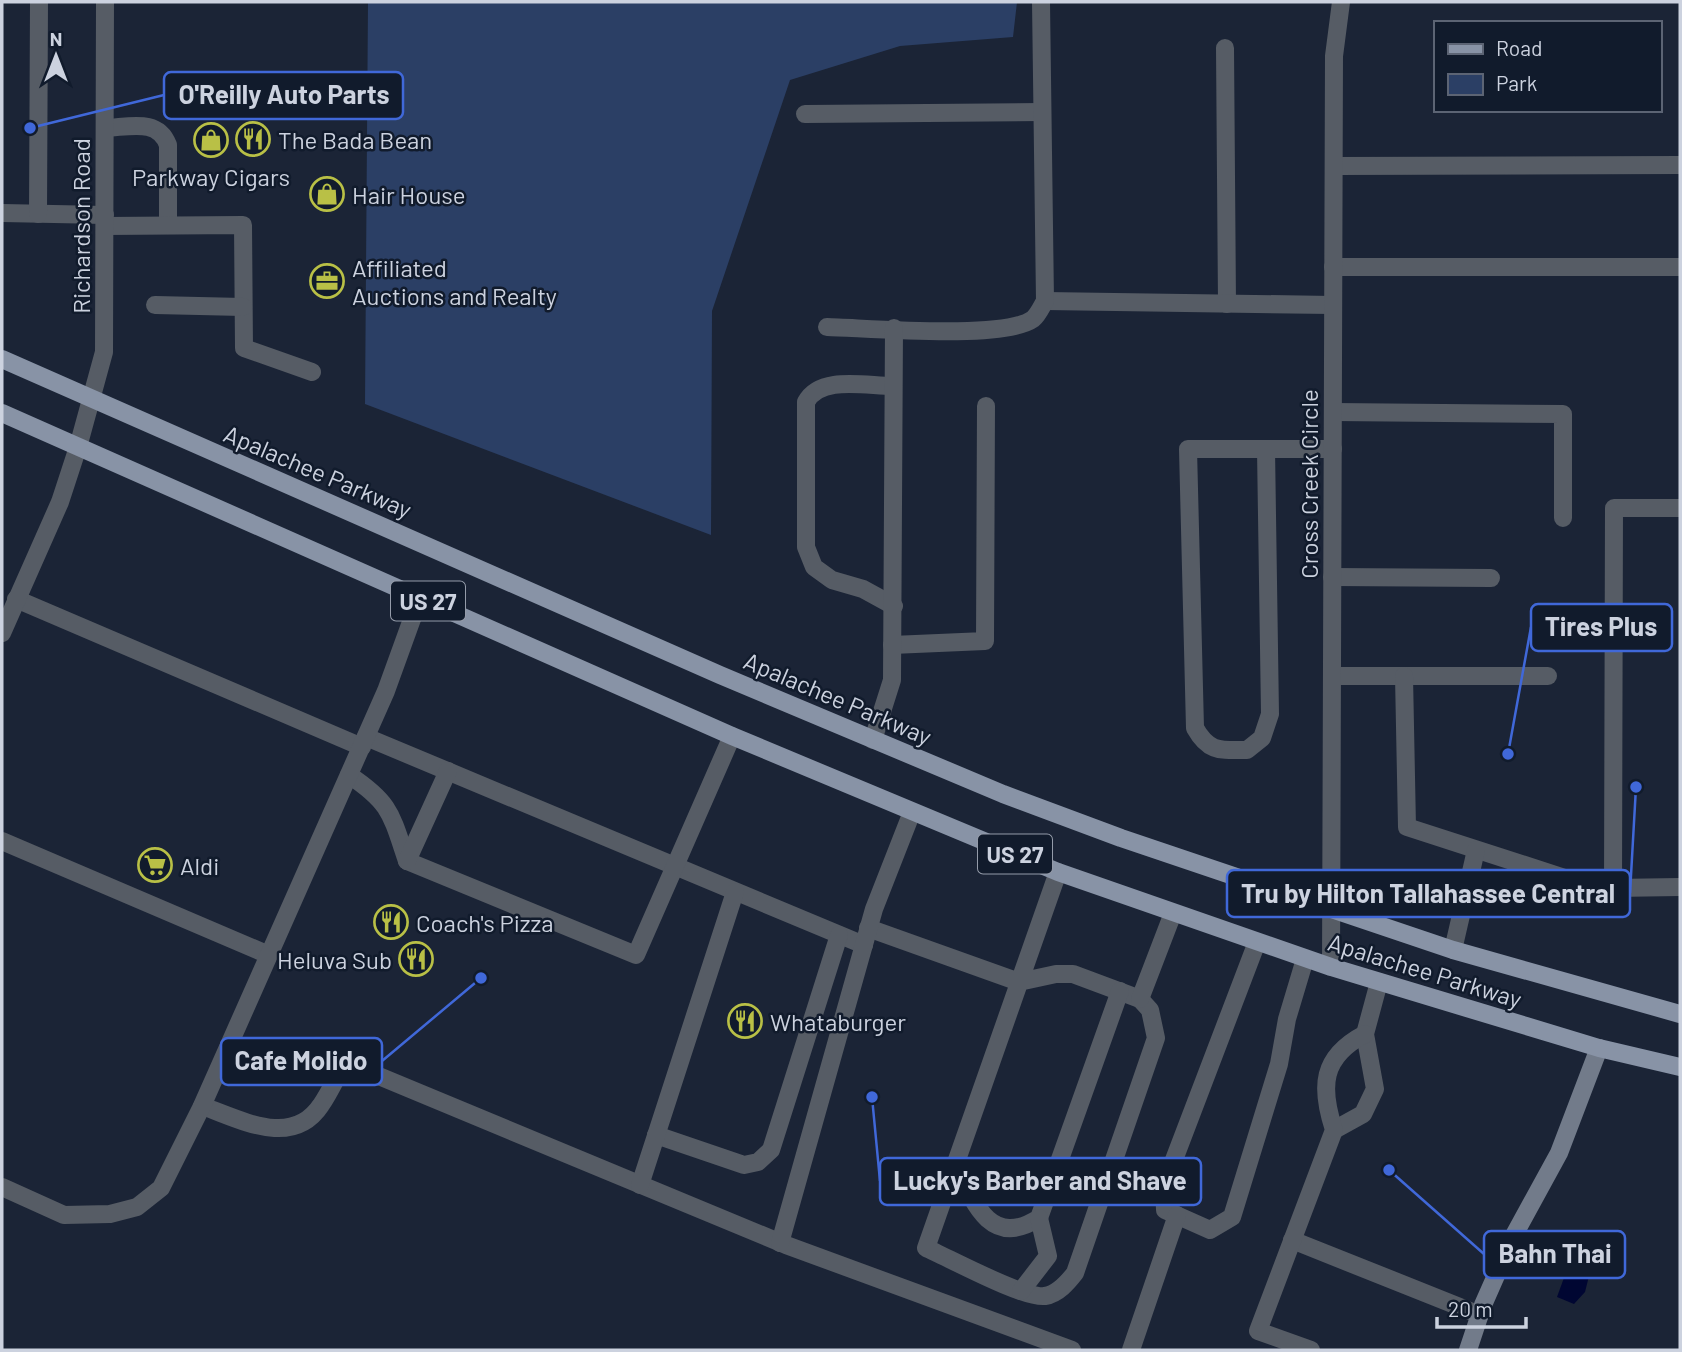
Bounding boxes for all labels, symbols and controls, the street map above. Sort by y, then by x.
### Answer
north arrow [21,21,91,91]
legend [1434,21,1661,112]
text: N [50,27,62,50]
text: Road [1496,35,1542,60]
text: Park [1496,70,1537,95]
callout: O'Reilly Auto Parts [164,72,403,119]
text: O'Reilly Auto Parts [178,78,390,109]
restaurant icon: The Bada Bean [234,120,272,158]
shop icon: Parkway Cigars [192,121,230,159]
place label: The Bada Bean [278,125,432,154]
street label: Richardson Road [66,138,95,314]
place label: Parkway Cigars [132,162,290,191]
shop icon: Hair House [308,175,346,213]
place label: Hair House [352,180,466,209]
place label: Affiliated Auctions and Realty [352,253,557,310]
office icon: Affiliated Auctions and Realty [308,262,346,300]
street label: Cross Creek Circle [1294,389,1323,579]
street label: Apalachee Parkway [220,418,416,524]
road number: US 27 [391,582,465,621]
callout: Tires Plus [1531,604,1672,651]
text: Tires Plus [1545,610,1657,641]
street label: Apalachee Parkway [740,645,936,751]
road number: US 27 [978,834,1052,874]
supermarket icon: Aldi [136,846,174,884]
place label: Aldi [180,851,219,880]
callout: Tru by Hilton Tallahassee Central [1227,870,1630,917]
text: Tru by Hilton Tallahassee Central [1241,877,1615,908]
restaurant icon: Coach's Pizza [372,903,410,941]
place label: Coach's Pizza [416,908,553,937]
street label: Apalachee Parkway [1325,927,1525,1013]
restaurant icon: Heluva Sub [397,940,435,978]
place label: Heluva Sub [277,945,392,974]
restaurant icon: Whataburger [726,1002,764,1040]
place label: Whataburger [770,1007,906,1036]
callout: Cafe Molido [221,1038,382,1085]
text: Cafe Molido [234,1044,368,1075]
callout: Lucky's Barber and Shave [880,1158,1201,1205]
text: Lucky's Barber and Shave [893,1164,1187,1195]
callout: Bahn Thai [1484,1231,1625,1278]
text: Bahn Thai [1498,1237,1612,1268]
scale bar [1437,1286,1526,1330]
text: 20 m [1448,1296,1493,1321]

